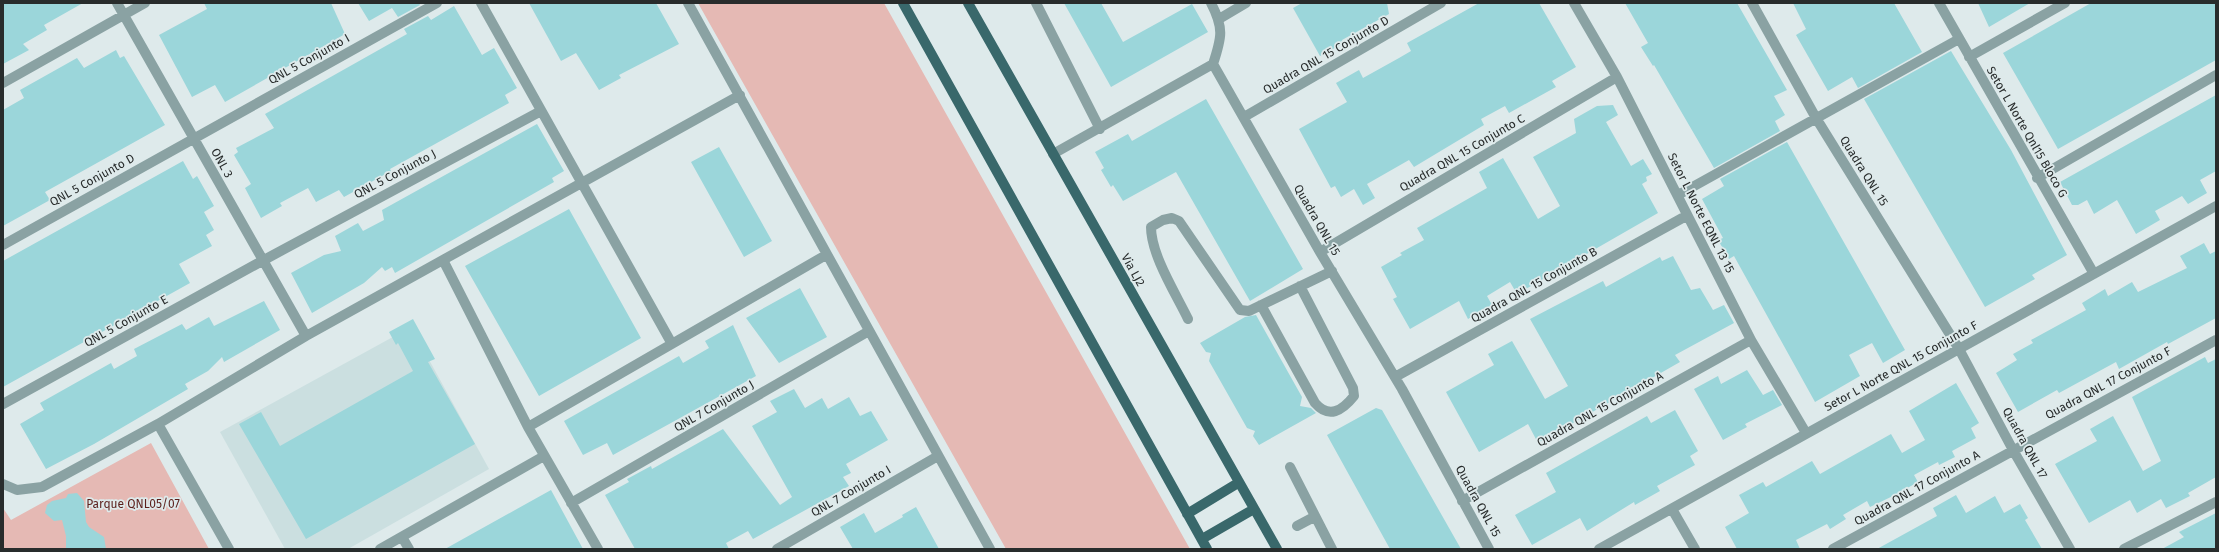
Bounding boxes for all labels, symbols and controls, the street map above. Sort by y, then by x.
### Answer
street label: Quadra QNL 15 Conjunto D [1261,13,1392,97]
street label: QNL 5 Conjunto I [266,31,352,87]
street label: Setor L Norte Qnl15 Bloco G [1984,64,2070,200]
street label: Quadra QNL 15 Conjunto C [1397,111,1527,195]
street label: Quadra QNL 15 [1837,133,1891,209]
street label: ONL 3 [208,146,236,180]
street label: QNL 5 Conjunto J [352,147,438,201]
street label: QNL 5 Conjunto D [47,151,137,209]
street label: Setor L Norte EQNL 13 15 [1665,151,1737,275]
street label: Quadra QNL 15 [1291,182,1343,258]
street label: Quadra QNL 15 Conjunto B [1468,244,1600,326]
street label: Via LJ2 [1118,251,1148,289]
street label: QNL 5 Conjunto E [82,292,170,350]
street label: Setor L Norte QNL 15 Conjunto F [1822,318,1980,414]
street label: Quadra QNL 17 Conjunto F [2043,344,2173,422]
street label: Quadra QNL 15 Conjunto A [1534,368,1666,450]
street label: QNL 7 Conjunto J [672,377,756,435]
street label: Quadra QNL 17 [2000,405,2050,481]
street label: Quadra QNL 17 Conjunto A [1852,448,1982,528]
street label: QNL 7 Conjunto I [809,462,893,520]
street label: Quadra QNL 15 [1453,463,1503,539]
park label: Parque QNL05/07 [86,497,180,511]

